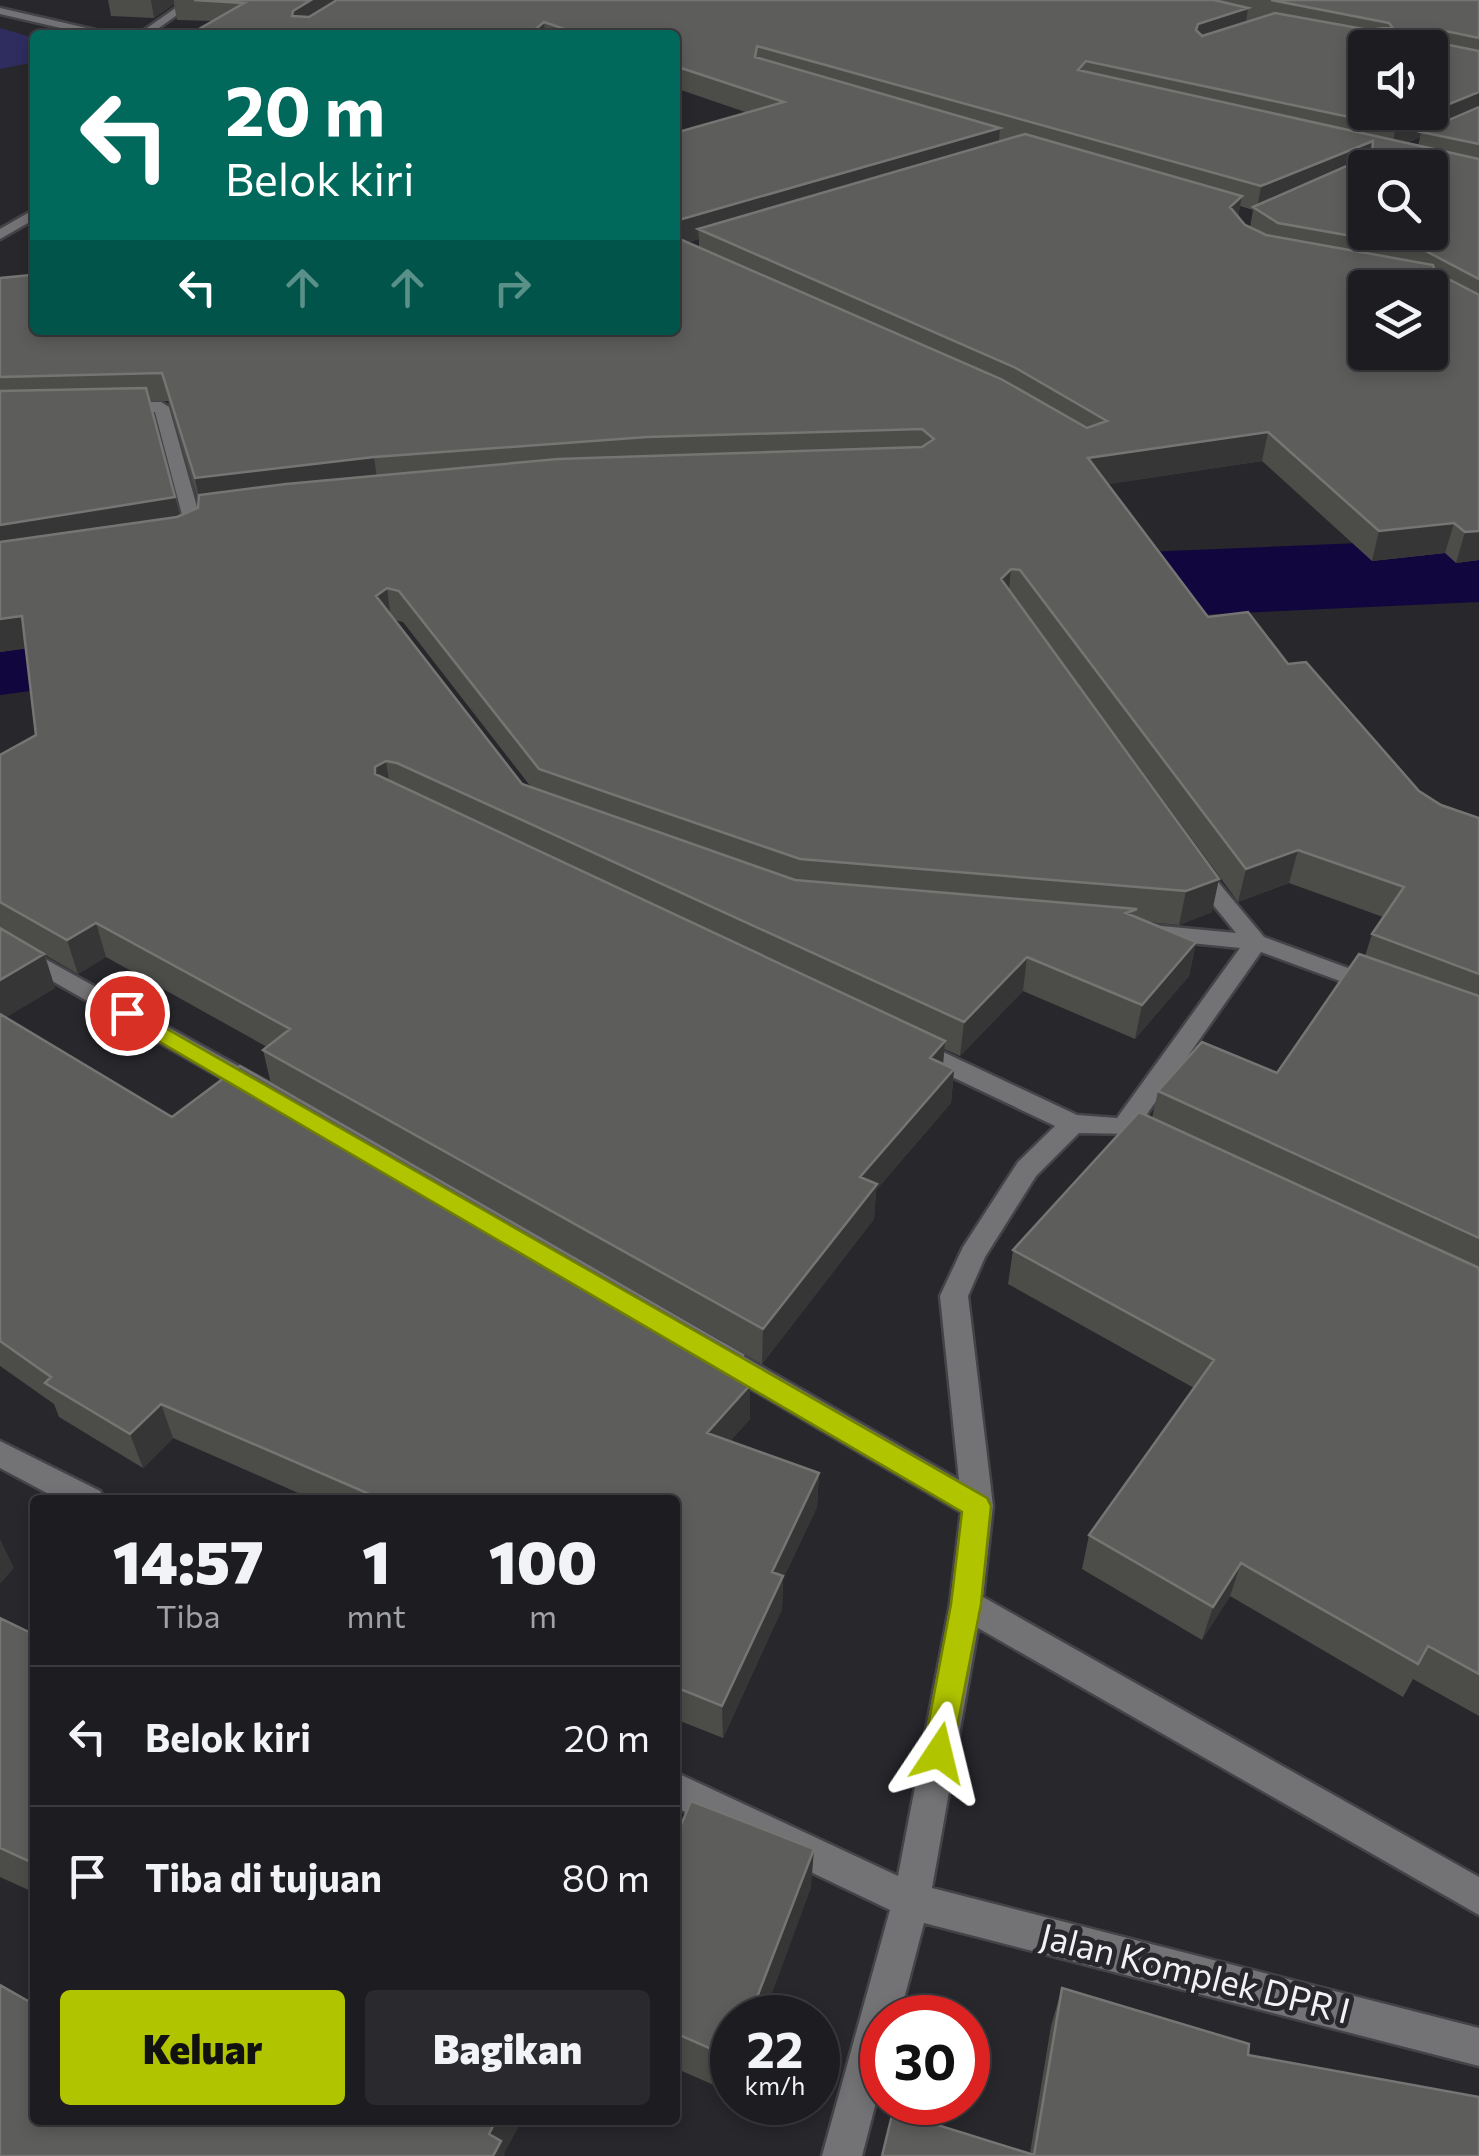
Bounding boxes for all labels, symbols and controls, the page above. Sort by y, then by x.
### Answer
map controls [1348,30,1448,370]
button: sound [1348,30,1448,130]
text: 20 m [225,65,385,150]
icon: left [60,70,190,200]
text: Belok kiri [225,150,415,205]
button: search [1348,150,1448,250]
icon: left [170,260,225,315]
icon: ahead [275,260,330,315]
icon: ahead [380,260,435,315]
icon: right [485,260,540,315]
button: layers [1348,270,1448,370]
pin [85,971,170,1056]
icon: arrive [100,986,155,1041]
text: 14:57 [113,1523,264,1596]
text: 1 [362,1523,390,1596]
text: 100 [489,1523,597,1596]
text: Tiba [156,1595,220,1635]
text: mnt [347,1595,406,1635]
text: m [529,1595,557,1635]
position arrow [887,1701,991,1805]
icon: left [60,1709,115,1764]
text: Belok kiri [145,1713,311,1760]
text: 20 m [564,1713,650,1760]
icon: arrive [60,1849,115,1904]
text: Tiba di tujuan [145,1853,382,1900]
text: 80 m [562,1853,650,1900]
street label: Jalan Komplek DPR I [1036,1912,1355,2031]
button: Keluar [60,1990,345,2105]
button: Bagikan [365,1990,650,2105]
speed limit sign: 30 [860,1995,990,2125]
text: 22 [747,2017,803,2078]
text: km/h [745,2070,805,2100]

